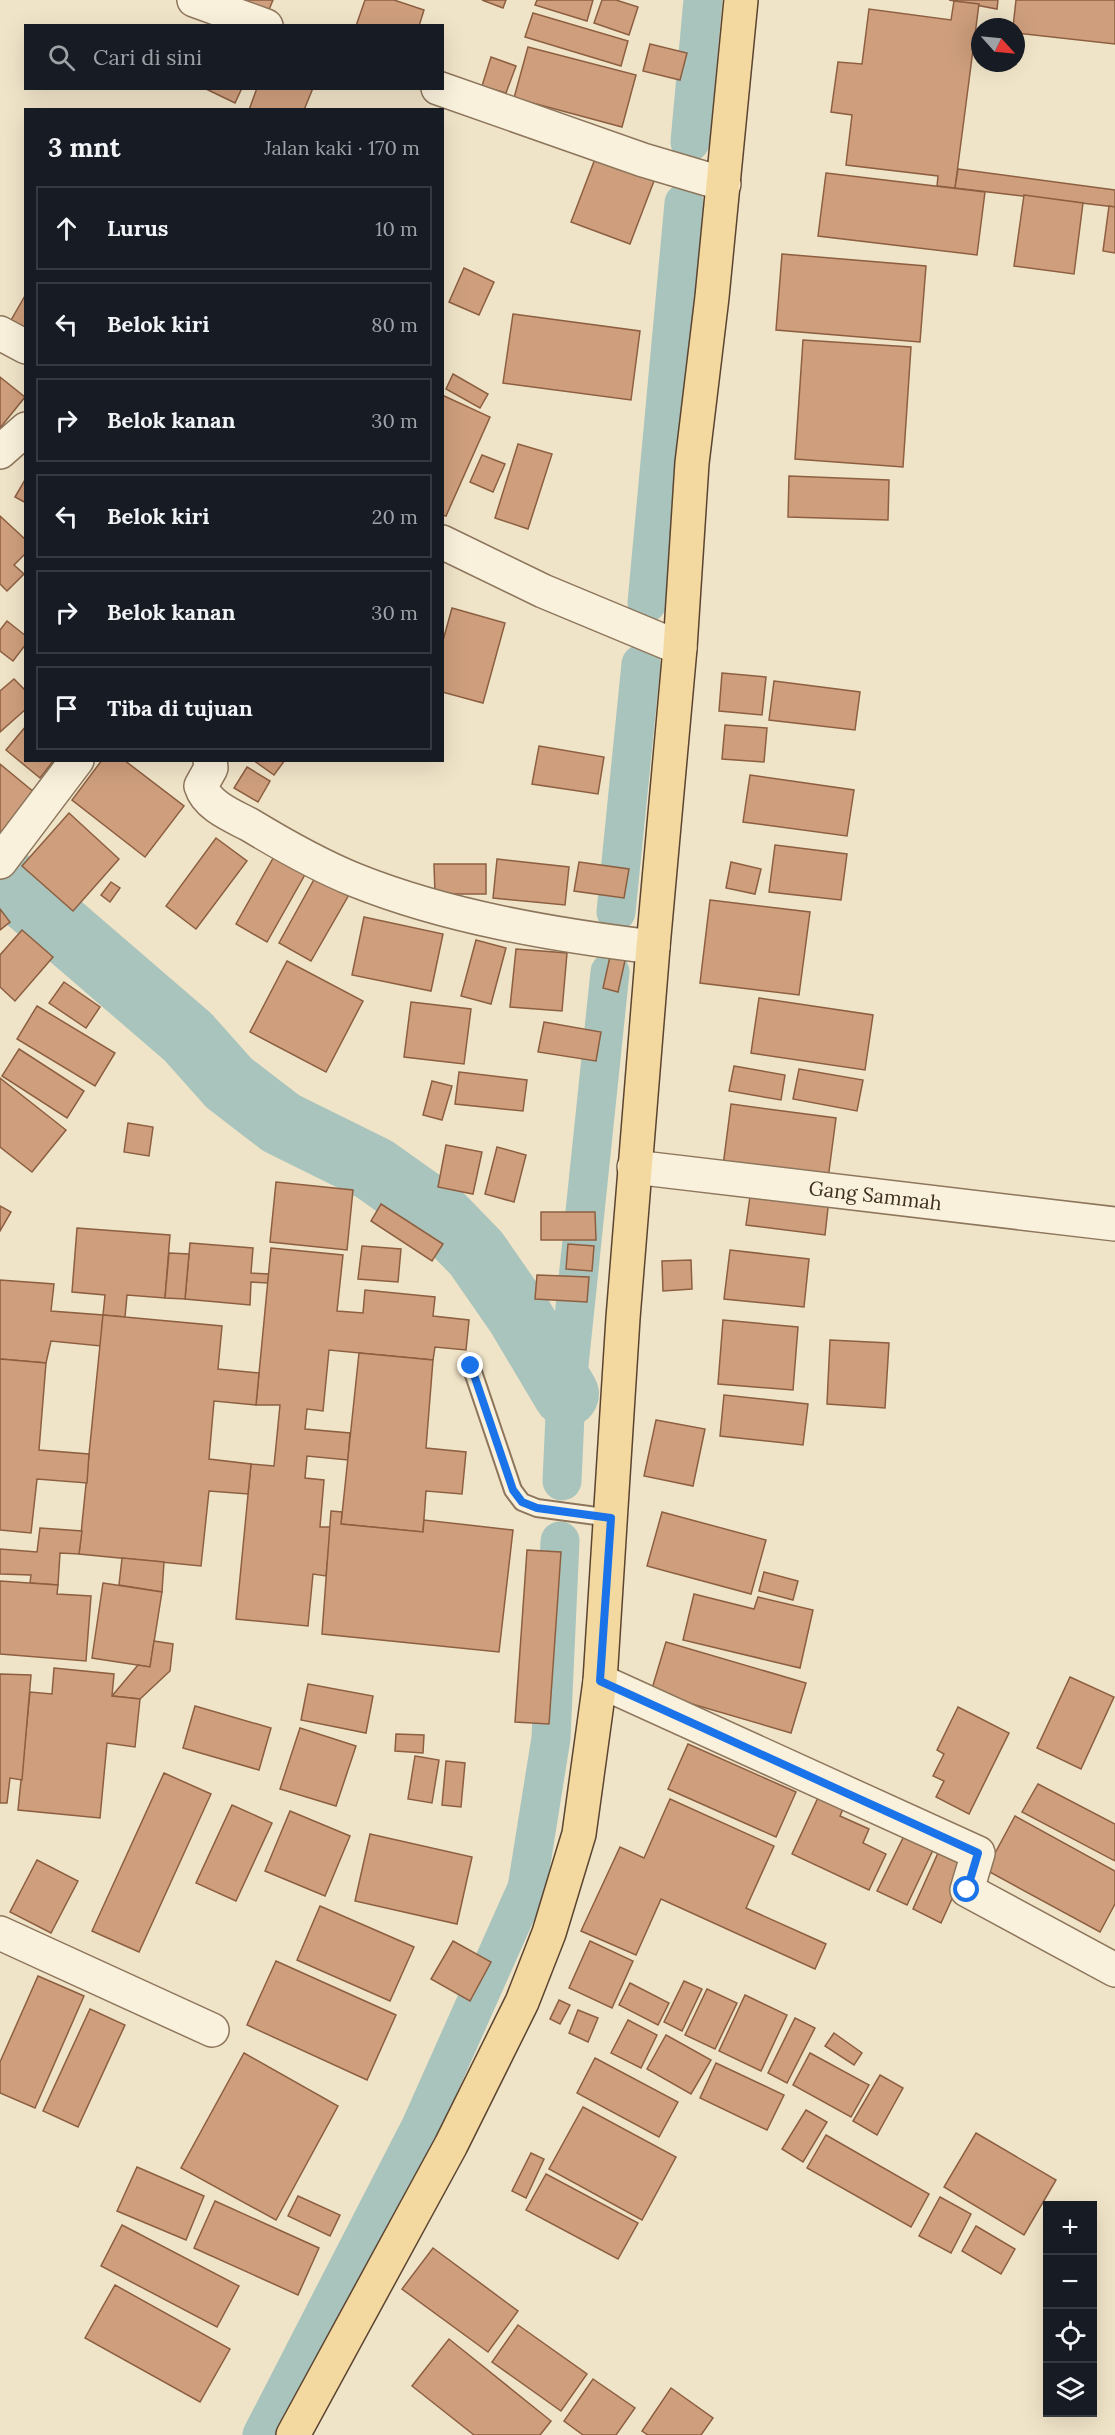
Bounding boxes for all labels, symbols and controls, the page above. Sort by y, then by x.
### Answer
north arrow [971,18,1025,72]
search box [24,24,444,90]
icon: search [45,41,78,74]
text: Cari di sini [93,43,202,71]
text: 3 mnt [48,131,121,164]
text: Jalan kaki · 170 m [264,135,420,160]
icon: ahead [50,212,83,245]
text: Lurus [107,214,169,242]
text: 10 m [375,216,418,241]
icon: left [50,308,83,341]
text: Belok kiri [107,310,209,338]
text: 80 m [371,312,418,337]
icon: right [50,404,83,437]
text: Belok kanan [107,406,236,434]
text: 30 m [371,408,418,433]
icon: left [50,500,83,533]
text: Belok kiri [107,502,209,530]
text: 20 m [372,504,418,529]
icon: right [50,596,83,629]
text: Belok kanan [107,598,236,626]
text: 30 m [371,600,418,625]
icon: arrive [50,692,83,725]
text: Tiba di tujuan [107,694,253,722]
street label: Gang Sammah [807,1175,943,1215]
route end [457,1352,483,1378]
route start [953,1876,979,1902]
map controls [1043,2201,1097,2417]
button: + [1043,2201,1097,2255]
button: − [1043,2255,1097,2309]
button: locate [1043,2309,1097,2363]
button: layers [1043,2363,1097,2417]

